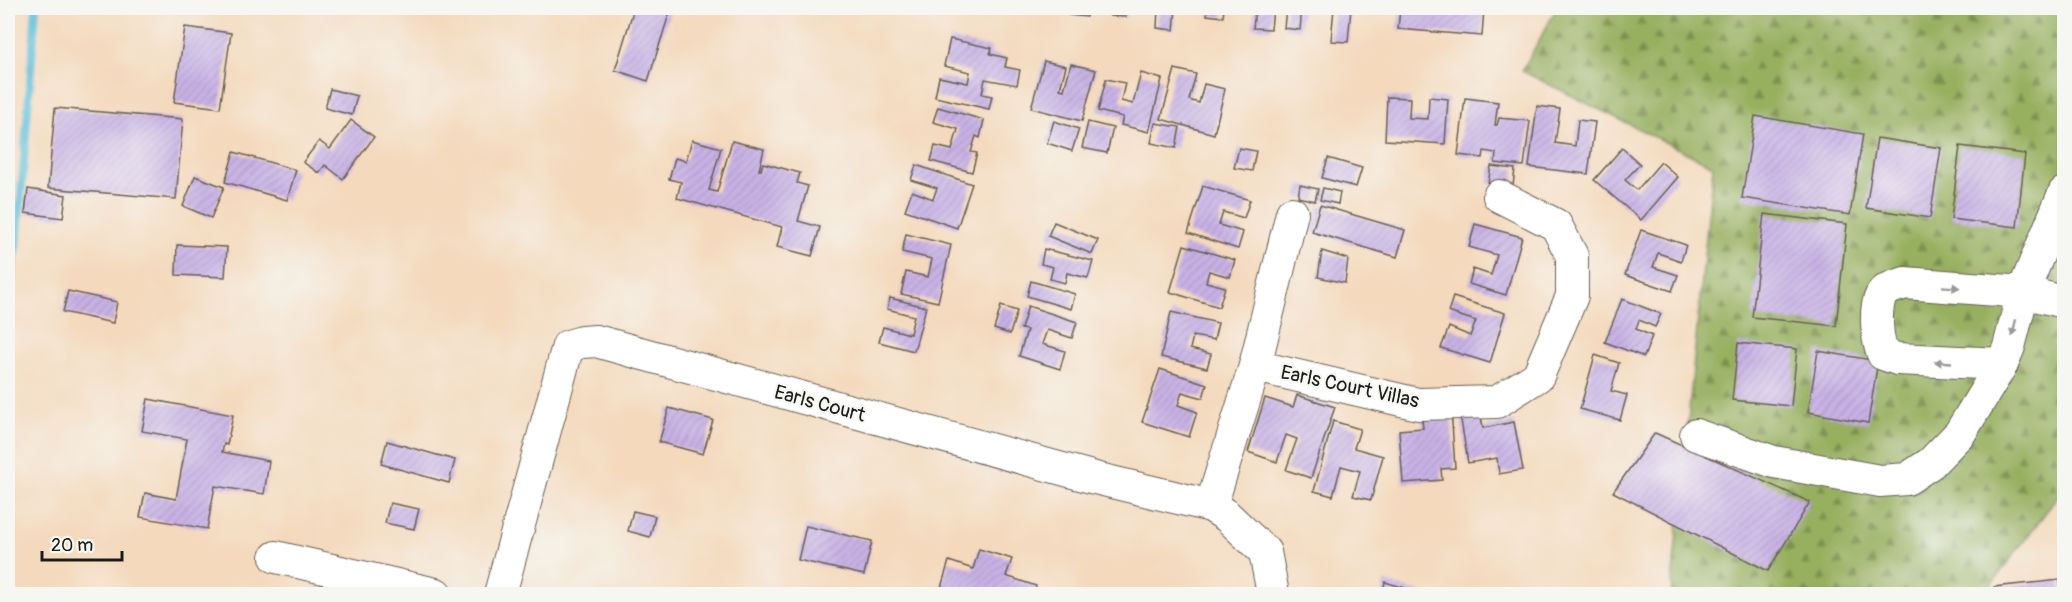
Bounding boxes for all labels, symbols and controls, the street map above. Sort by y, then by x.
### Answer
one-way arrow [1941,282,1960,291]
one-way arrow [2008,319,2018,338]
one-way arrow [1934,357,1953,366]
street label: Earls Court Villas [1278,360,1421,413]
street label: Earls Court [772,379,869,428]
scale bar [42,524,122,562]
text: 20 m [51,534,93,557]

